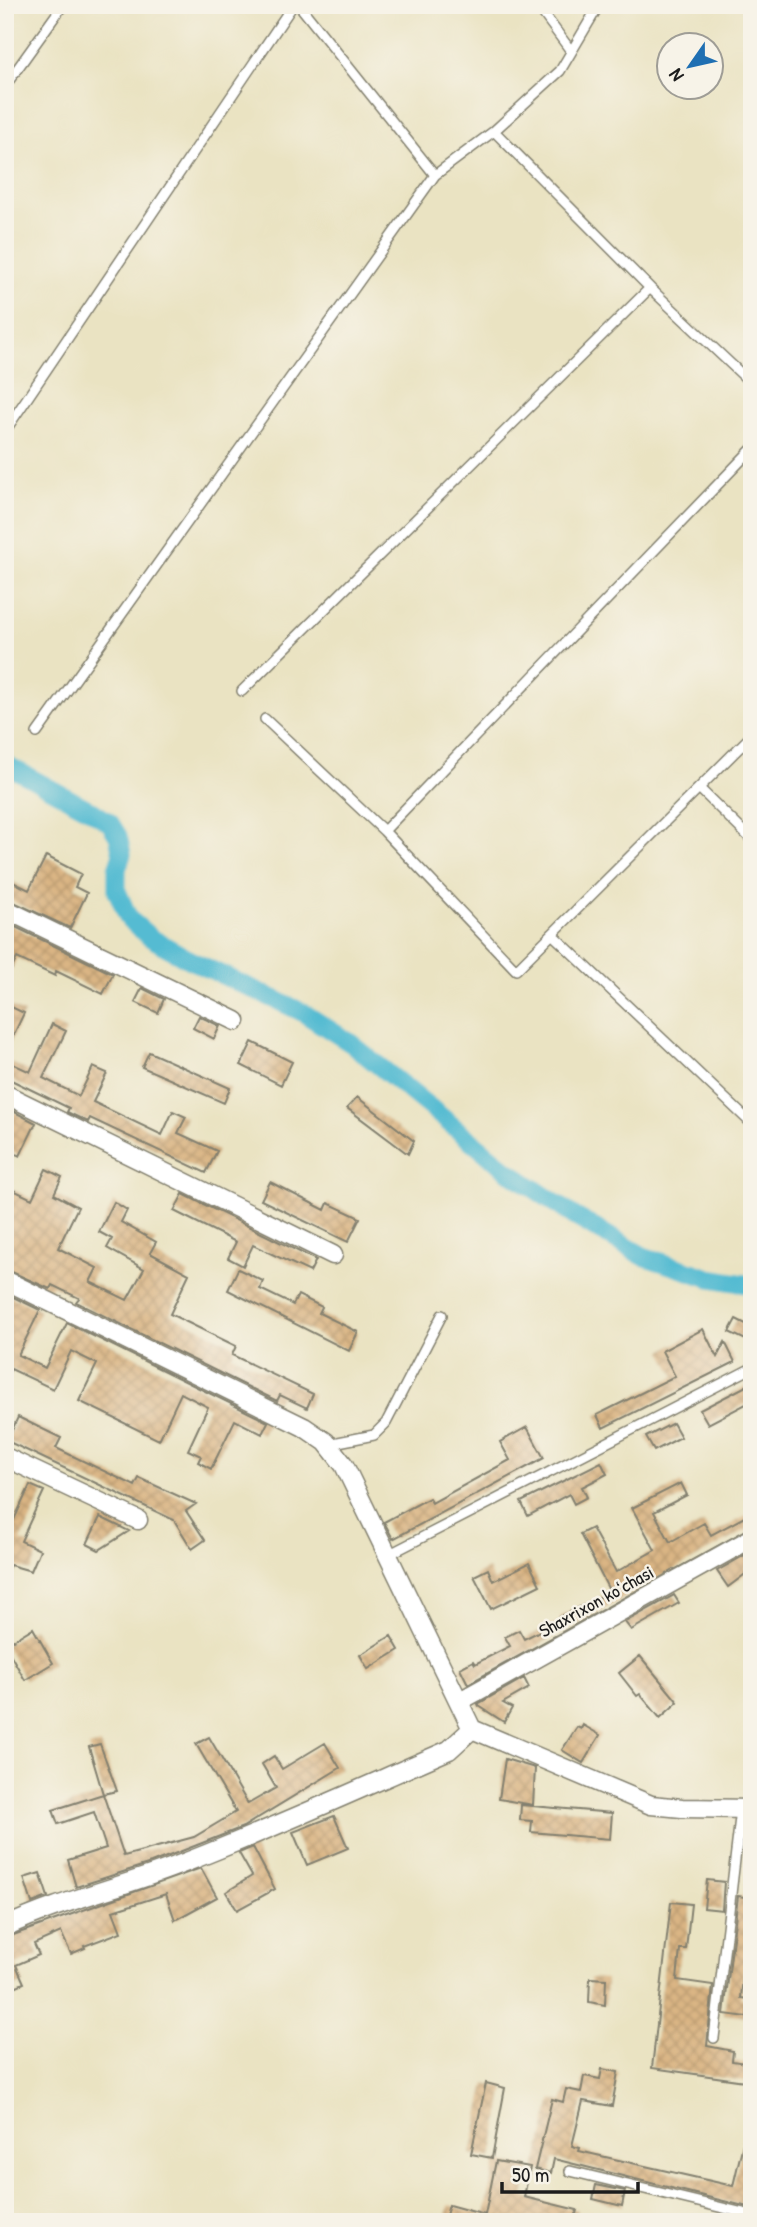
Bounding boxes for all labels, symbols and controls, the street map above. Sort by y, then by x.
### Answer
north arrow [656,32,726,102]
text: N [662,64,690,87]
street label: Shaxrixon koʻchasi [534,1559,658,1643]
scale bar [502,2150,638,2194]
text: 50 m [512,2160,549,2189]

